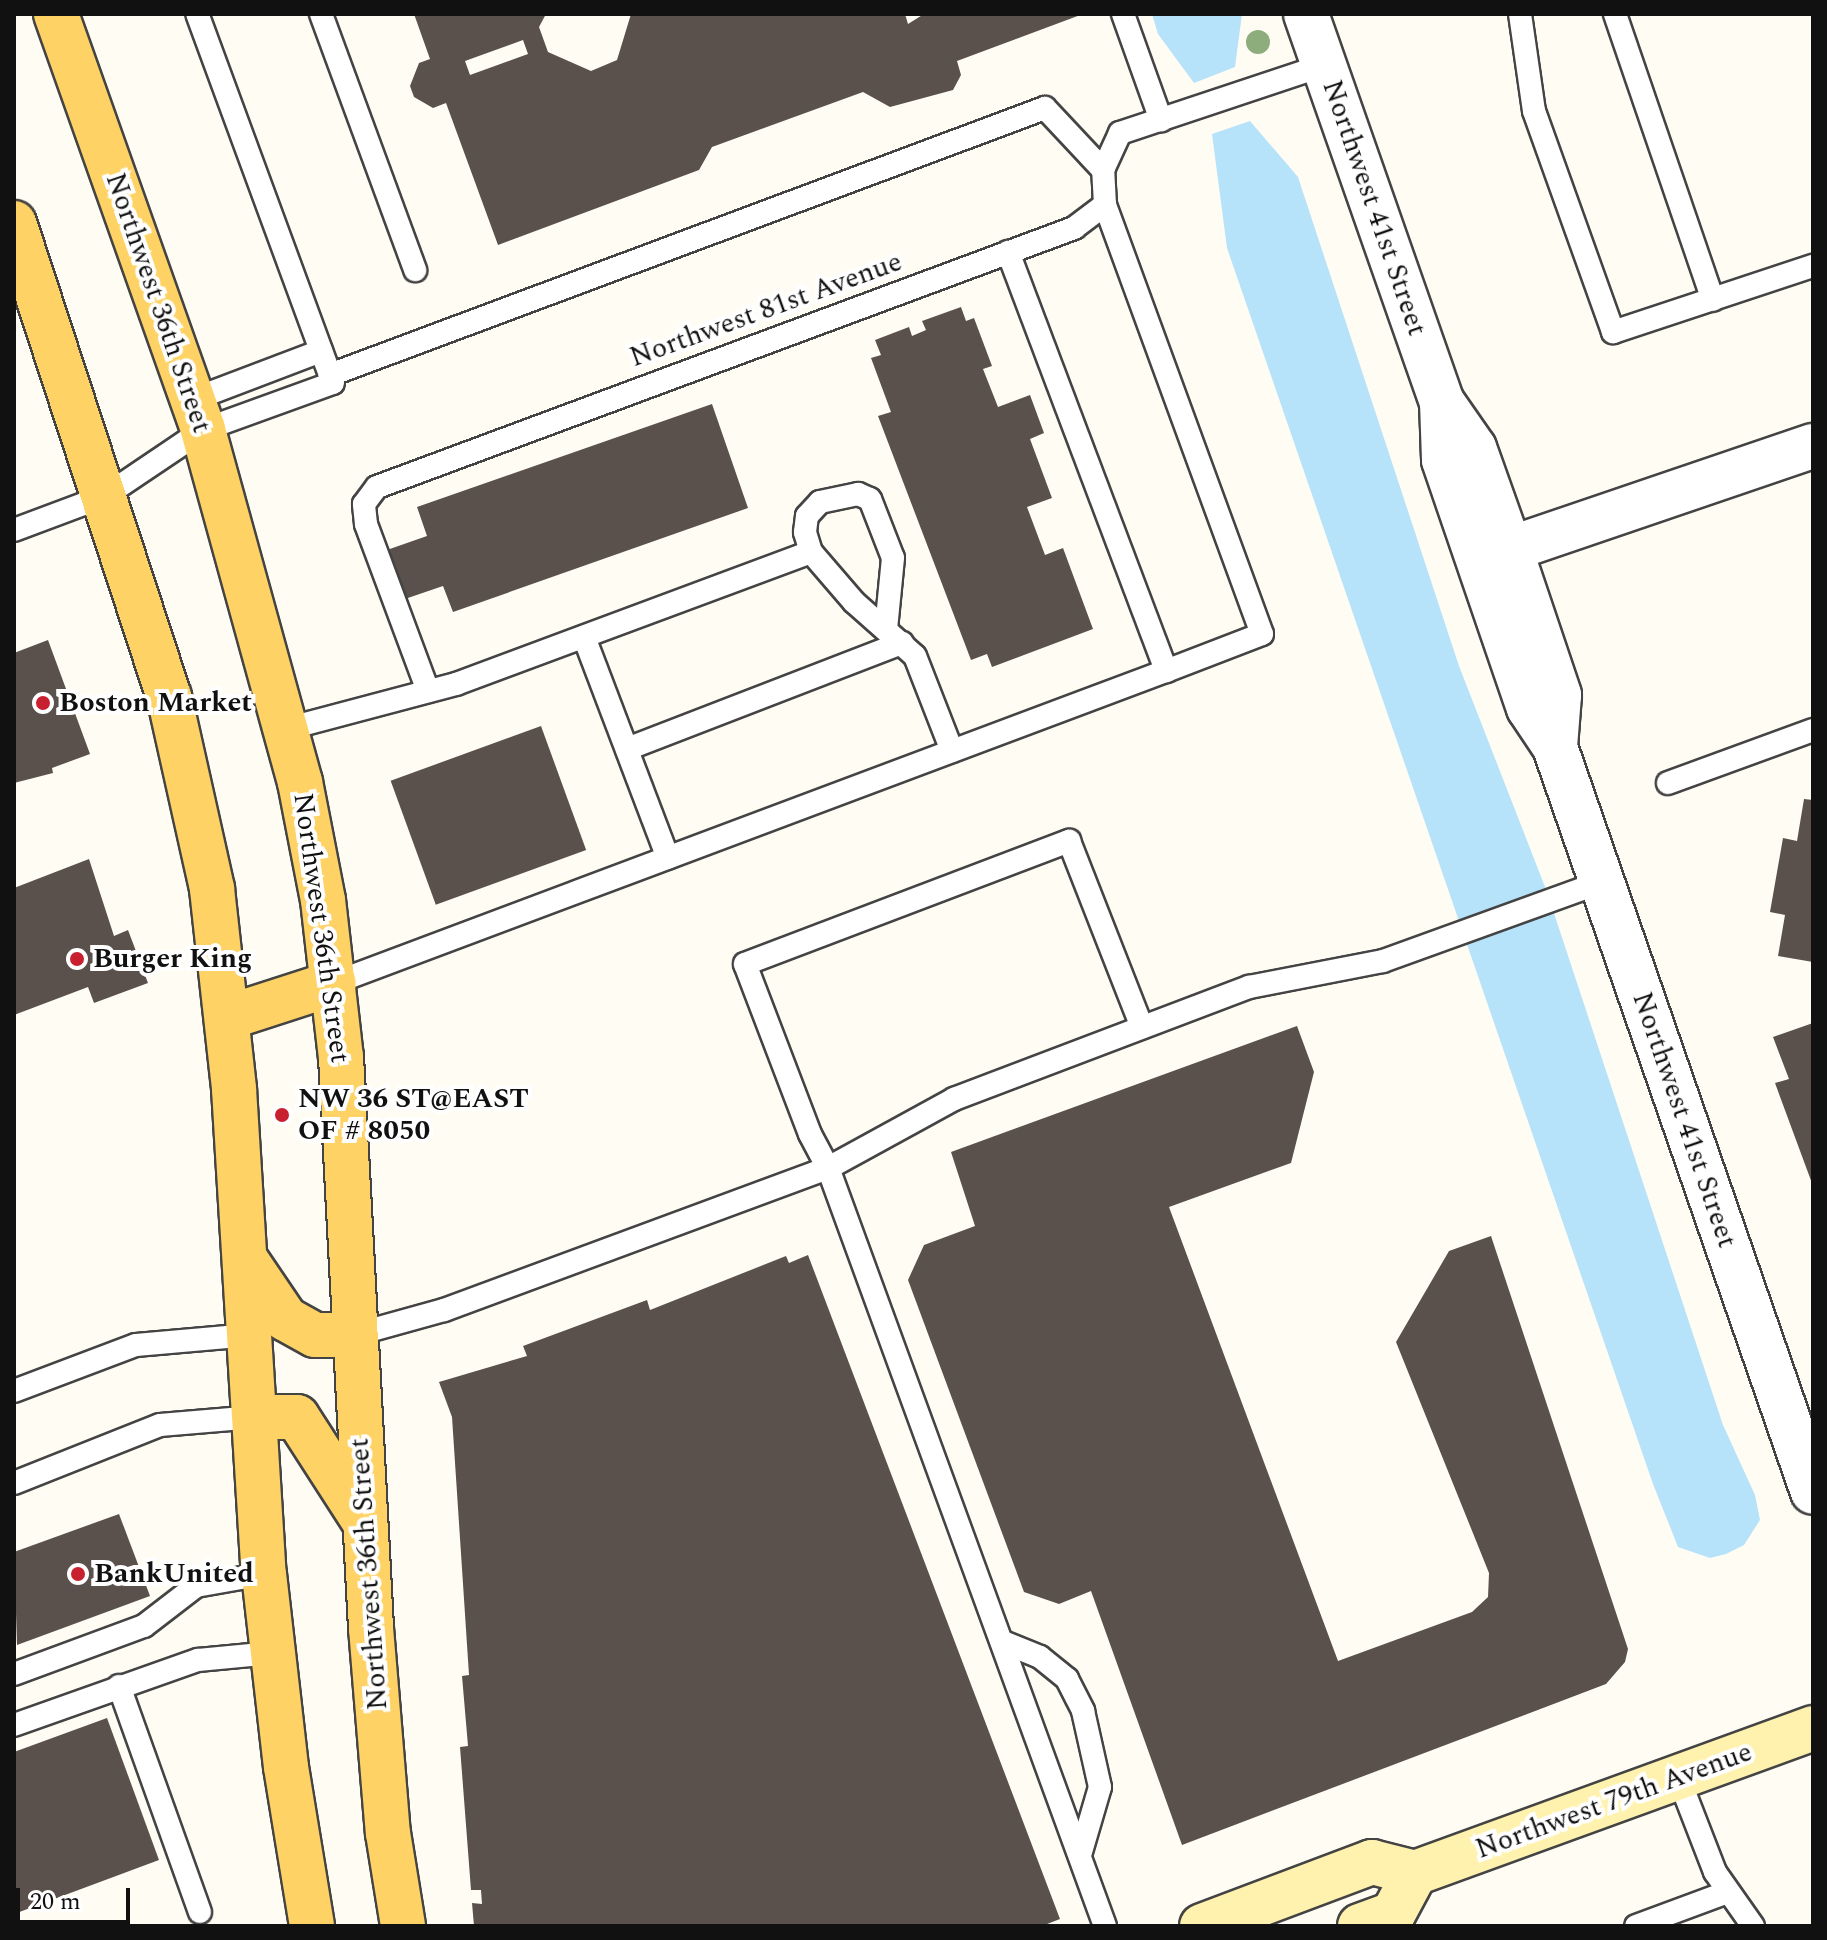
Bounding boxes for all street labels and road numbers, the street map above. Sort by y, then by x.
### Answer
street label: Northwest 41st Street [1314,76,1434,340]
street label: Northwest 36th Street [98,169,218,437]
street label: Northwest 81st Avenue [625,245,907,375]
street label: Northwest 36th Street [285,791,357,1065]
street label: Northwest 41st Street [1624,988,1744,1252]
street label: Northwest 36th Street [343,1437,395,1711]
street label: Northwest 79th Avenue [1471,1735,1757,1867]

